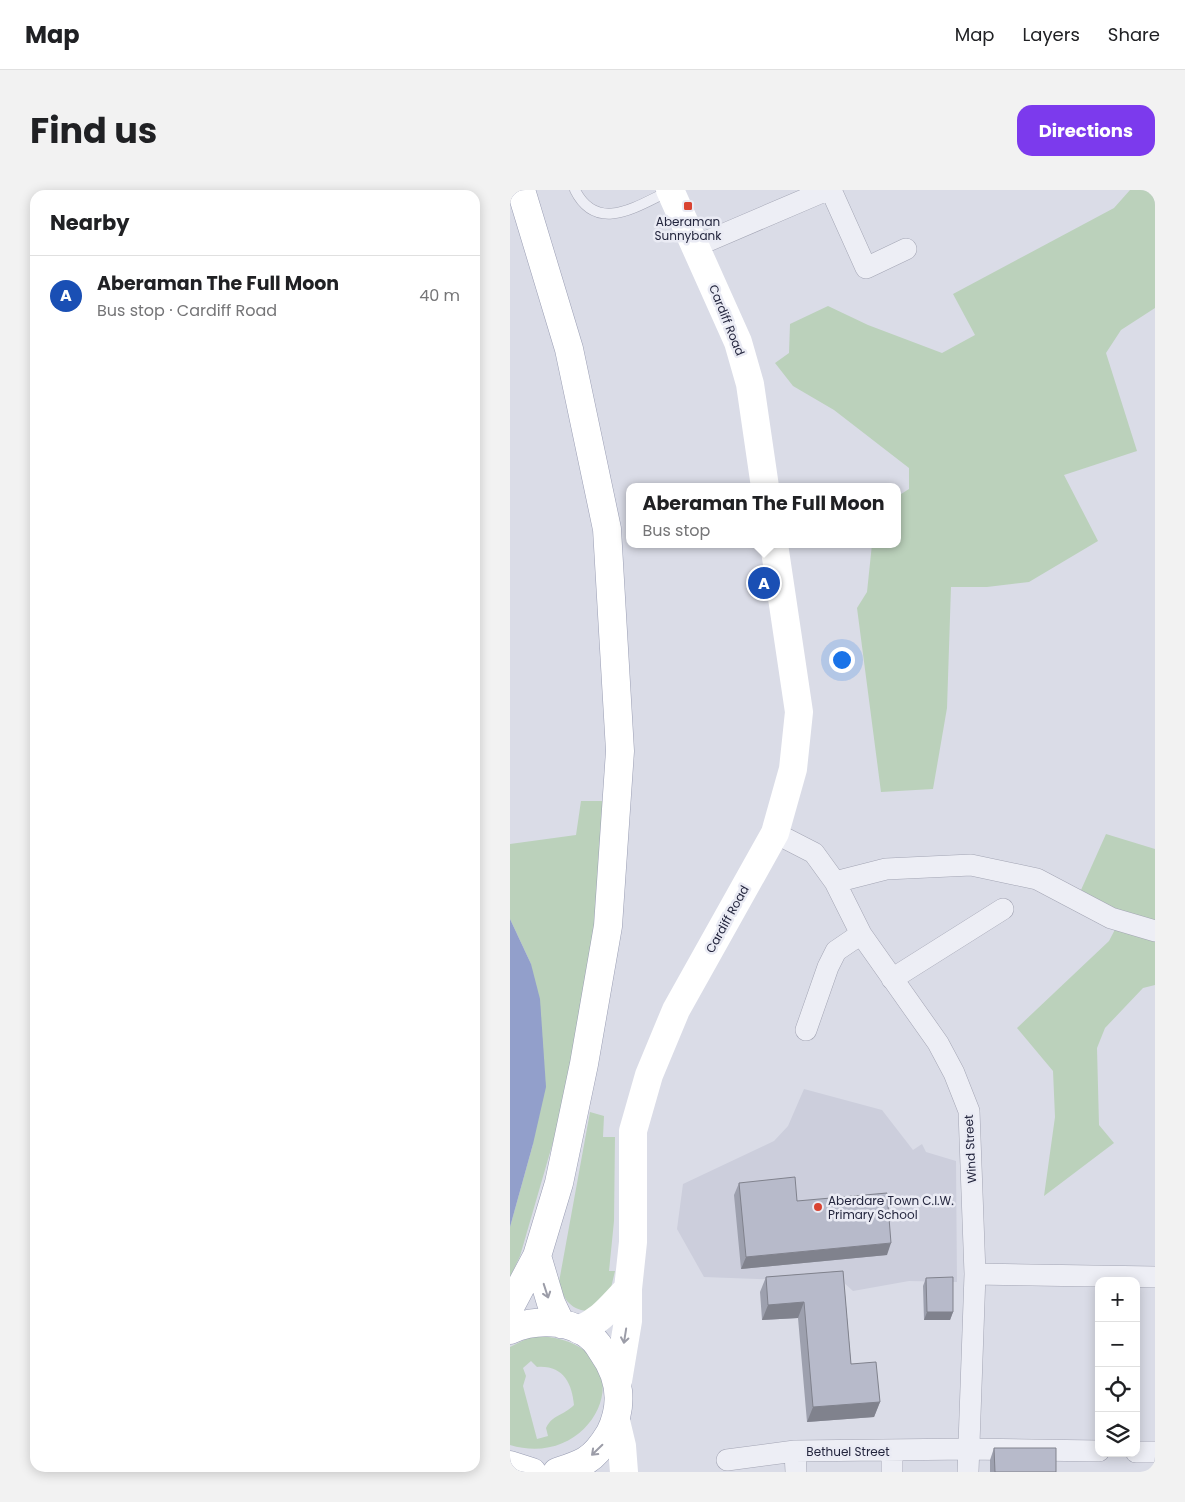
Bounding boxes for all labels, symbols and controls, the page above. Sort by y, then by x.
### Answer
text: Map [25,18,80,51]
text: Map [955,22,995,47]
text: Layers [1023,22,1080,47]
text: Share [1108,22,1160,47]
button: Directions [1017,105,1155,156]
text: Find us [30,106,157,155]
marker: Aberaman Sunnybank [682,200,694,212]
text: Nearby [50,208,130,237]
place label: Aberaman Sunnybank [655,213,722,244]
text: Aberaman The Full Moon [97,270,339,297]
street label: Cardiff Road [705,282,749,358]
text: A [60,284,72,307]
text: 40 m [419,284,460,307]
text: Bus stop · Cardiff Road [97,299,277,322]
popup [626,483,901,548]
text: Aberaman The Full Moon [642,490,885,517]
text: Bus stop [642,519,710,542]
pin: A [748,564,780,602]
your location [829,647,855,673]
street label: Cardiff Road [701,882,753,956]
street label: Wind Street [960,1114,980,1184]
place label: Aberdare Town C.I.W. Primary School [828,1192,954,1223]
marker: Aberdare Town C.I.W. Primary School [812,1201,824,1213]
map controls [1095,1277,1140,1457]
button: + [1095,1277,1140,1322]
one-way arrow [542,1282,552,1298]
button: − [1095,1322,1140,1367]
one-way arrow [620,1327,630,1343]
button: locate [1095,1367,1140,1412]
button: layers [1095,1412,1140,1457]
street label: Bethuel Street [806,1443,890,1460]
one-way arrow [591,1444,604,1456]

